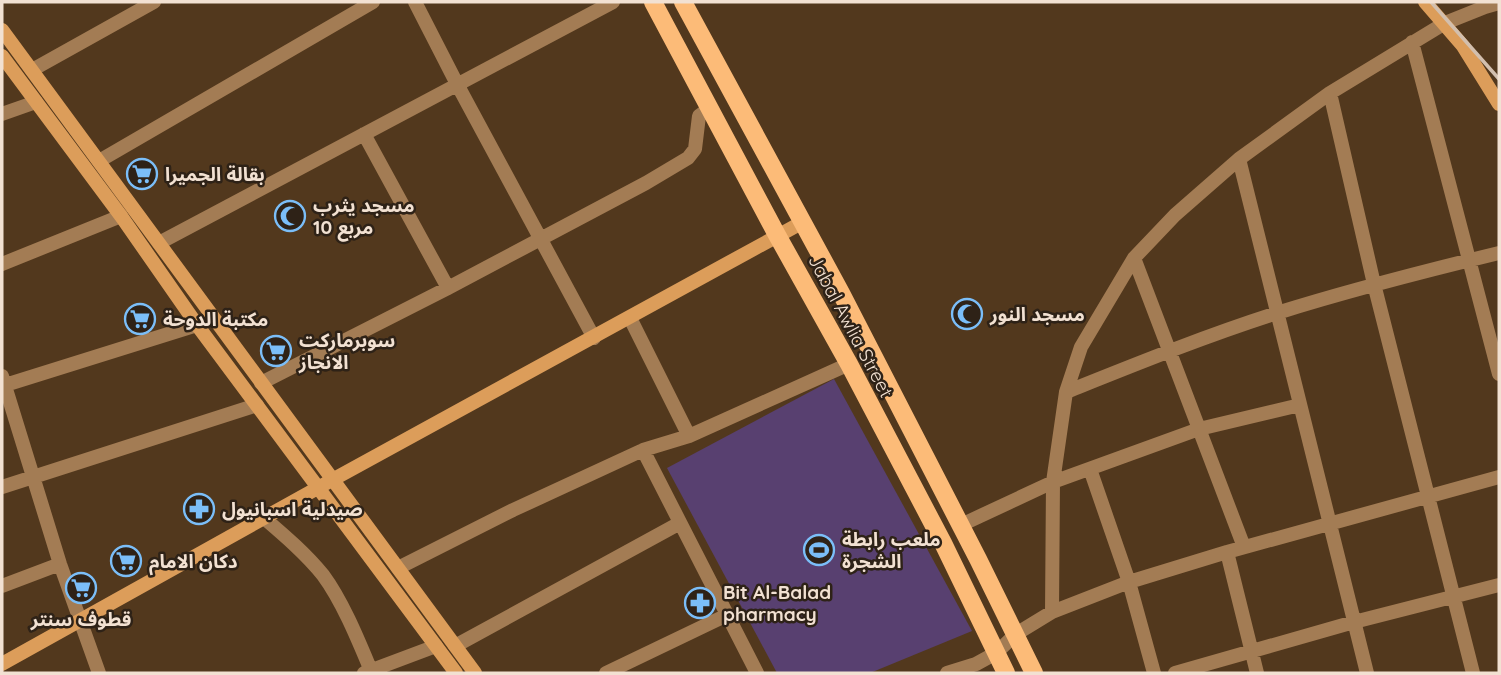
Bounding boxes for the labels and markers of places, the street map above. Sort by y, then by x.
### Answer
supermarket icon: بقالة الجميرا [125,157,159,191]
place label: بقالة الجميرا [165,162,265,186]
place label: مسجد يثرب مربع 10 [313,193,415,242]
mosque icon: مسجد يثرب مربع 10 [273,199,307,233]
mosque icon: مسجد النور [950,297,984,331]
supermarket icon: مكتبة الدوحة [123,302,157,336]
place label: مسجد النور [989,302,1085,326]
place label: مكتبة الدوحة [163,307,268,331]
place label: سوبرماركت الانجاز [298,328,395,374]
supermarket icon: سوبرماركت الانجاز [259,334,293,368]
pharmacy icon: صيدلية اسبانيول [182,492,216,526]
place label: صيدلية اسبانيول [222,497,363,521]
place label: ملعب رابطة الشجرة [842,527,941,573]
sports icon: ملعب رابطة الشجرة [802,533,836,567]
supermarket icon: دكان الامام [109,544,143,578]
place label: دكان الامام [149,549,238,576]
supermarket icon: قطوف سنتر [64,571,98,605]
place label: Bit Al-Balad pharmacy [723,580,831,626]
pharmacy icon: Bit Al-Balad pharmacy [683,586,717,620]
place label: قطوف سنتر [30,607,131,631]

